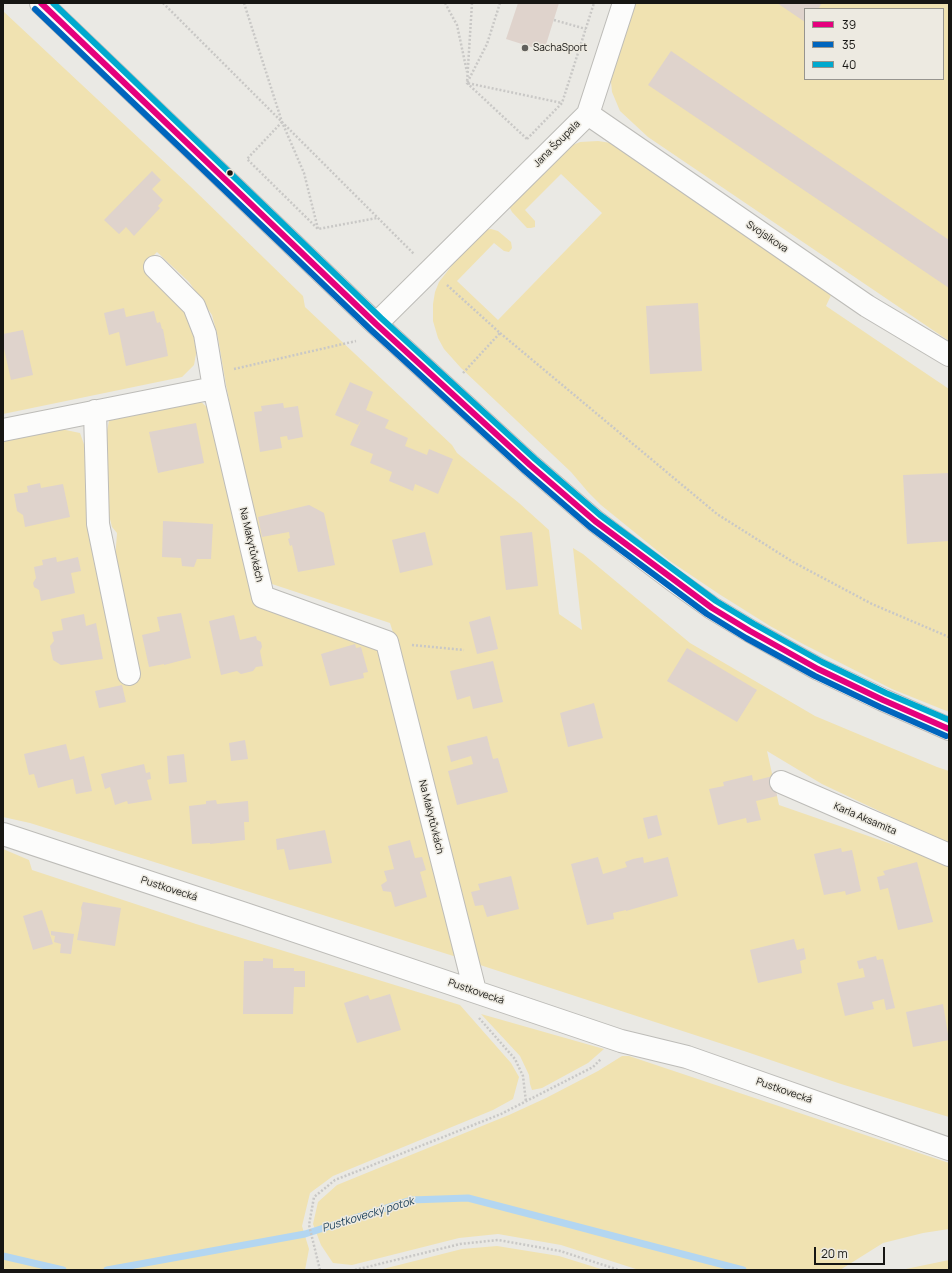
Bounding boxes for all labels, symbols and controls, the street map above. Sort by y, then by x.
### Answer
legend [804,8,944,80]
text: 39 [842,16,856,33]
text: 35 [842,36,856,53]
place label: SachaSport [533,42,587,54]
marker: SachaSport [520,43,530,53]
text: 40 [842,56,856,73]
street label: Jana Šoupala [531,118,583,170]
unlabelled marker [225,168,235,178]
street label: Svojsíkova [744,219,790,255]
street label: Na Makytůvkách [237,507,265,583]
street label: Na Makytůvkách [416,779,446,855]
street label: Karla Aksamita [832,800,898,838]
street label: Pustkovecká [139,874,199,904]
street label: Pustkovecká [446,977,506,1007]
street label: Pustkovecká [754,1076,814,1106]
water label: Pustkovecký potok [320,1195,416,1235]
scale bar [816,1239,887,1265]
text: 20 m [821,1245,848,1262]

